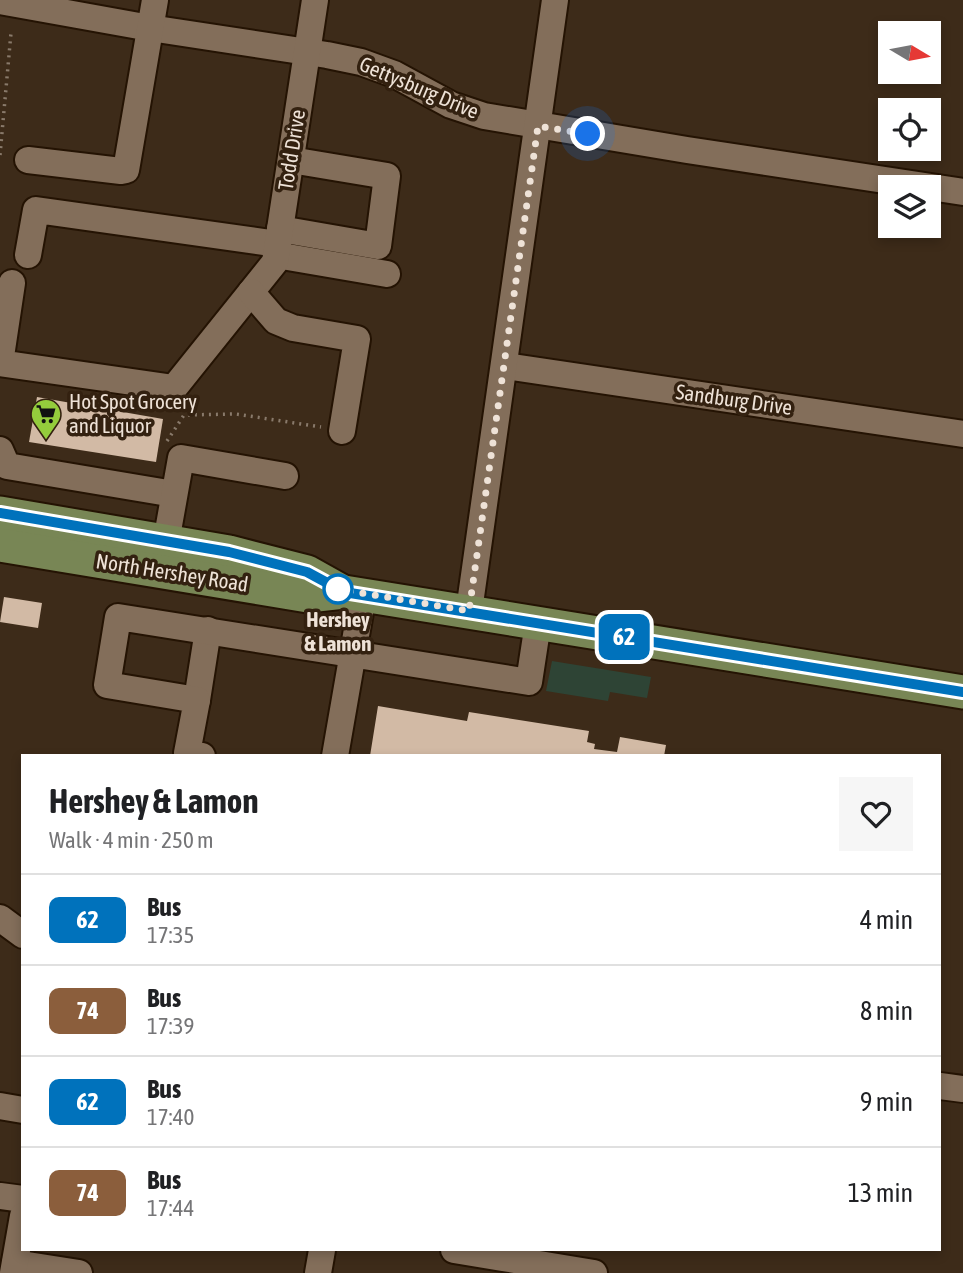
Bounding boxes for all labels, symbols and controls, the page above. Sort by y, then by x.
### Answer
north arrow [878,21,942,84]
map controls [878,21,941,238]
street label: Gettysburg Drive [356,51,483,123]
button: locate [878,98,941,161]
street label: Todd Drive [273,108,309,192]
your location [570,116,605,151]
button: layers [878,175,941,238]
street label: Sandburg Drive [675,379,794,419]
place label: Hot Spot Grocery and Liquor [69,389,197,437]
supermarket icon: Hot Spot Grocery and Liquor [29,397,63,441]
street label: North Hershey Road [94,548,250,596]
marker: Hershey & Lamon [323,574,353,604]
place label: Hershey & Lamon [305,607,371,655]
line badge: 62 [592,614,656,660]
text: 62 [613,623,635,650]
button: heart [839,777,913,851]
text: Hershey & Lamon [49,782,258,820]
text: Walk · 4 min · 250 m [49,827,213,853]
text: Bus [147,892,181,922]
text: 4 min [860,905,913,935]
text: 62 [76,906,99,933]
text: 17:35 [147,922,194,948]
text: Bus [147,983,181,1013]
text: 8 min [860,996,913,1026]
text: 74 [76,997,99,1024]
text: 17:39 [147,1013,194,1039]
text: Bus [147,1074,181,1104]
text: 9 min [860,1087,913,1117]
text: 62 [76,1088,99,1115]
text: 17:40 [147,1104,194,1130]
text: Bus [147,1165,181,1195]
text: 13 min [848,1178,913,1208]
text: 74 [76,1179,99,1206]
text: 17:44 [147,1195,194,1221]

